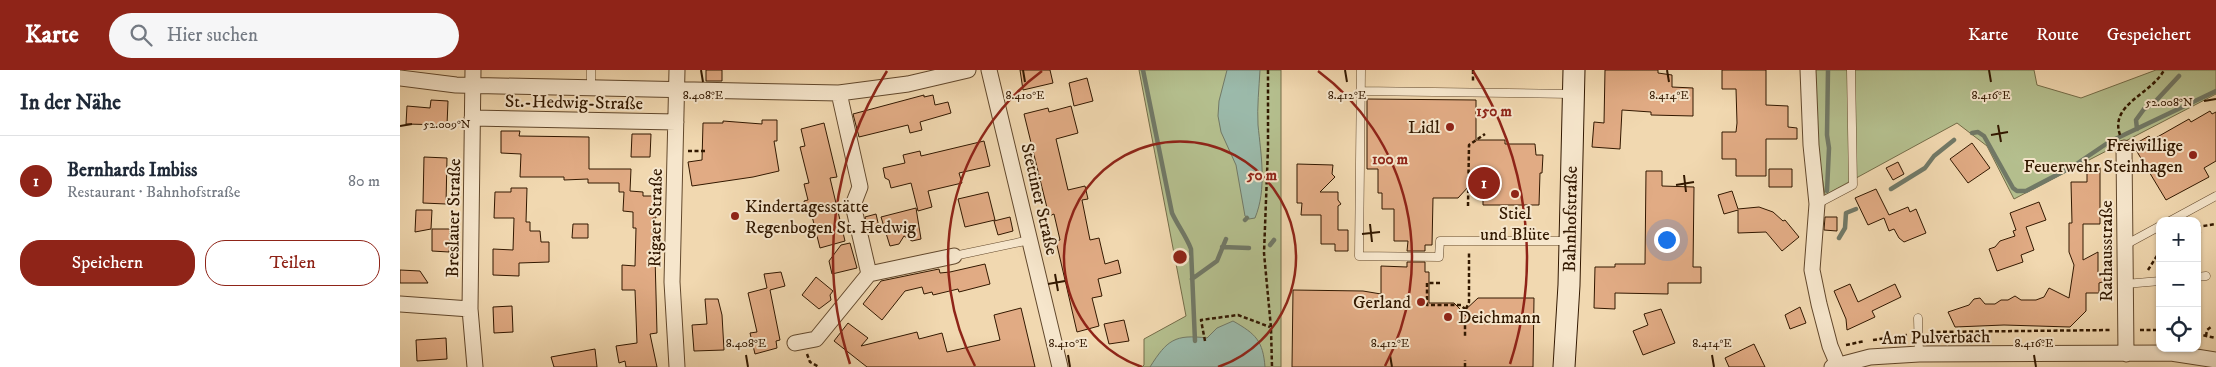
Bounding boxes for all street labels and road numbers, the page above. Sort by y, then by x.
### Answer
street label: St.-Hedwig-Straße [505,91,643,115]
street label: Stettiner Straße [1015,141,1063,257]
street label: Breslauer Straße [442,158,466,278]
street label: Bahnhofstraße [1559,166,1583,272]
street label: Rigaer Straße [644,168,668,268]
street label: Rathausstraße [2096,200,2118,302]
street label: Am Pulverbach [1882,326,1991,350]

